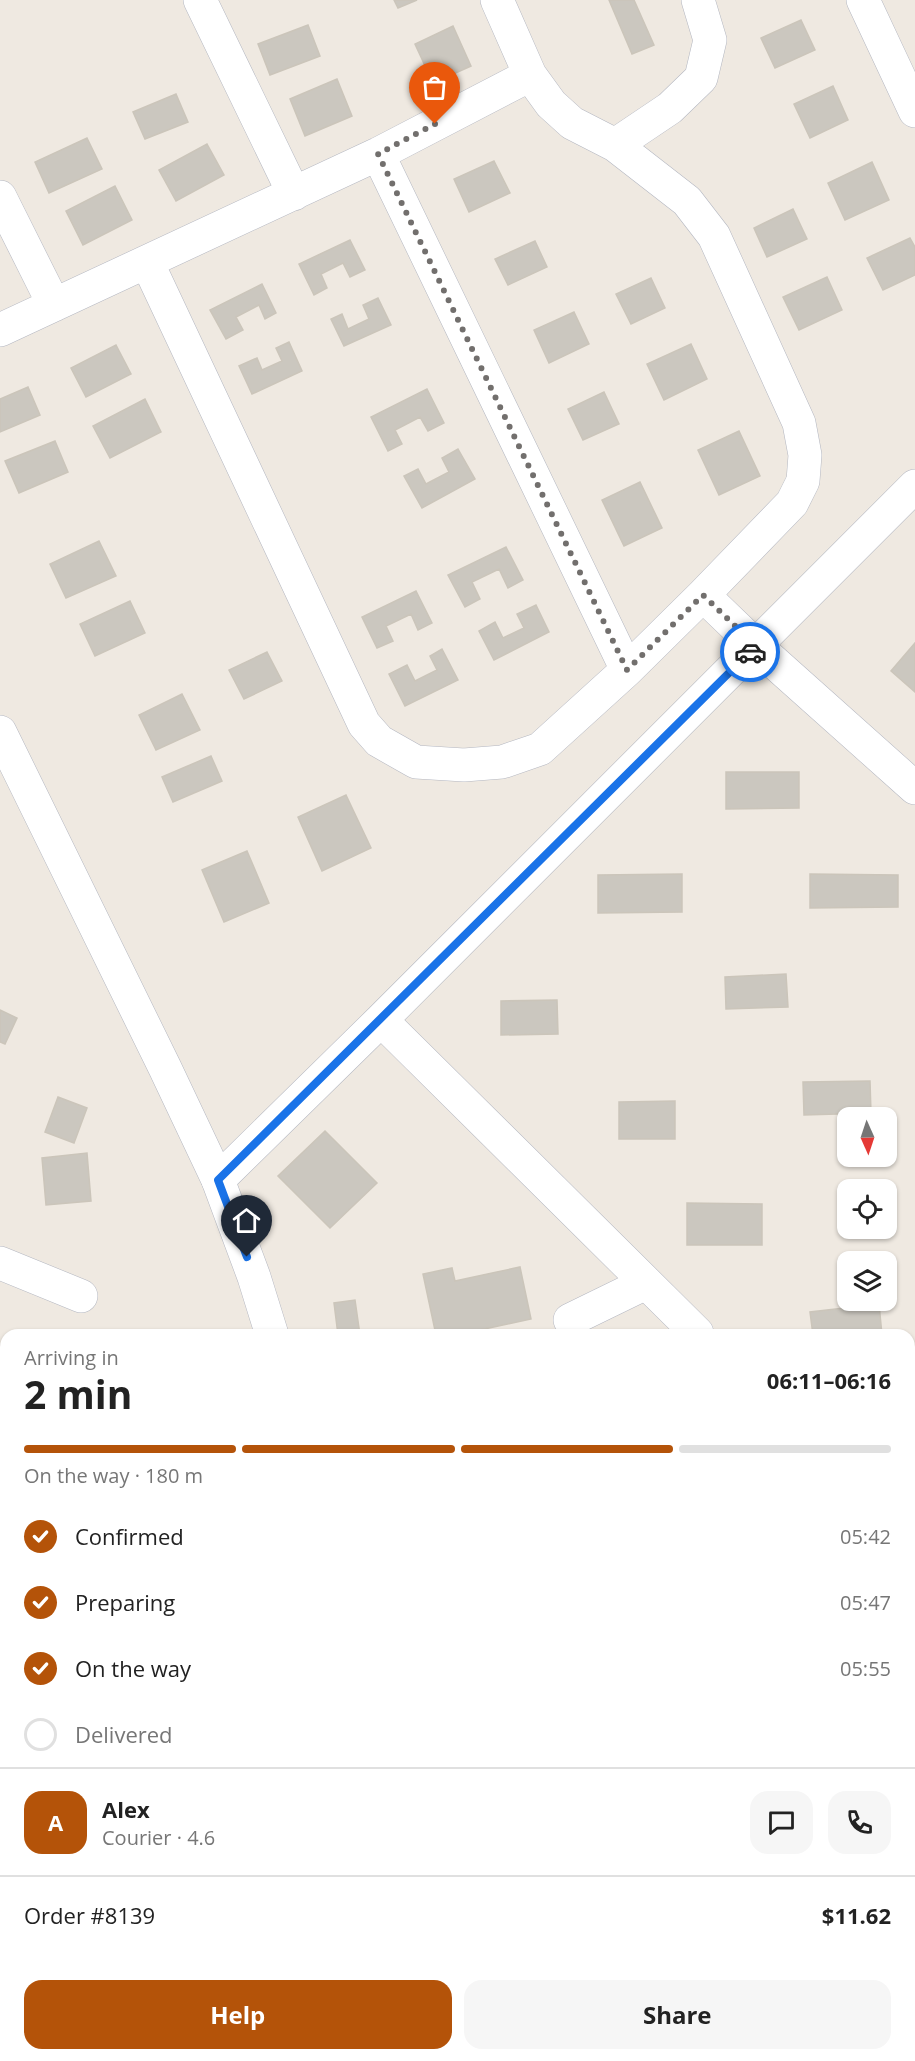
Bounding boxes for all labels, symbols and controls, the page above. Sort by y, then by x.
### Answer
pin [409,62,460,124]
icon: bag [418,71,451,104]
courier [720,622,780,682]
icon: car [734,636,767,669]
north arrow [837,1107,897,1167]
map controls [837,1107,897,1311]
button: locate [837,1179,897,1239]
pin [221,1195,272,1257]
icon: home [230,1204,263,1237]
button: layers [837,1251,897,1311]
text: Arriving in [24,1344,119,1371]
text: 06:11–06:16 [767,1365,891,1395]
text: 2 min [24,1367,132,1420]
text: On the way · 180 m [24,1462,203,1489]
icon: check [24,1520,57,1553]
text: Confirmed [75,1521,184,1551]
text: 05:42 [840,1523,891,1550]
icon: check [24,1586,57,1619]
text: Preparing [75,1587,175,1617]
text: 05:47 [840,1589,891,1616]
icon: check [24,1652,57,1685]
text: On the way [75,1653,191,1683]
text: 05:55 [840,1655,891,1682]
text: Delivered [75,1719,173,1749]
button: chat [750,1791,813,1854]
button: phone [828,1791,891,1854]
text: Alex [102,1794,150,1824]
text: A [48,1807,63,1837]
text: Courier · 4.6 [102,1824,215,1851]
text: Order #8139 [24,1900,155,1930]
text: $11.62 [822,1900,891,1930]
button: Help [24,1980,452,2049]
button: Share [464,1980,891,2049]

